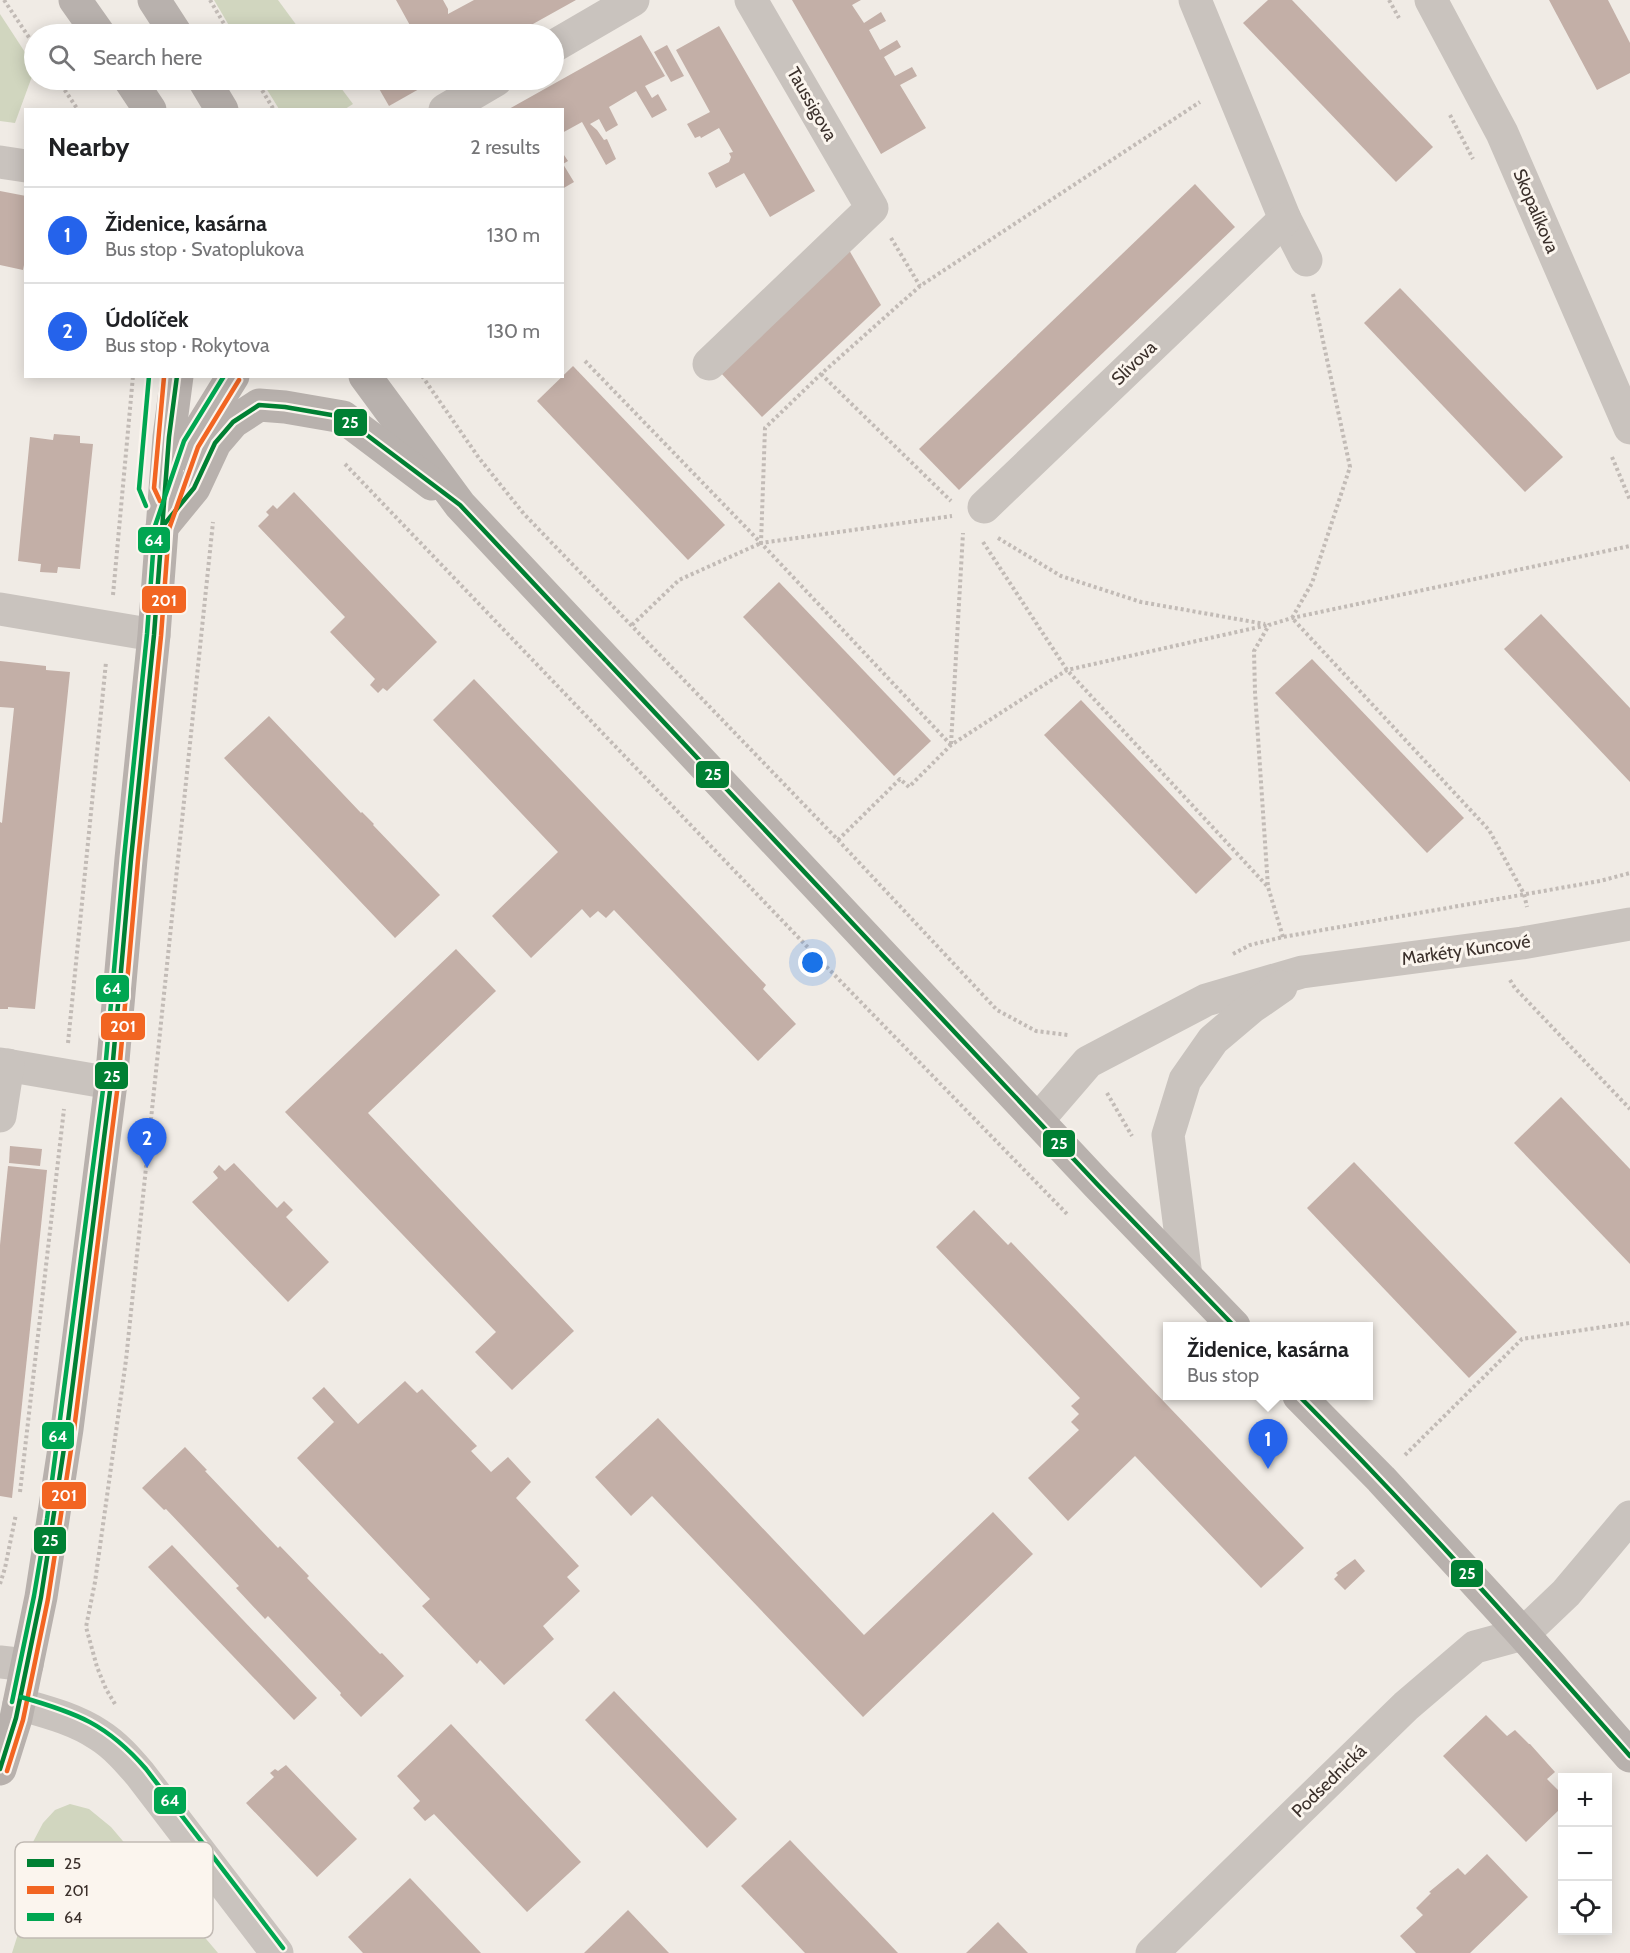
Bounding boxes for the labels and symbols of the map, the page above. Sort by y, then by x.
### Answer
street label: Taussigova [782,63,842,145]
street label: Skopalíkova [1508,166,1564,257]
street label: Slívova [1107,336,1161,390]
line badge: 25 [333,408,368,437]
text: 25 [341,413,359,432]
line badge: 64 [137,526,171,554]
text: 64 [145,531,164,550]
line badge: 201 [141,585,187,614]
text: 201 [151,591,177,610]
line badge: 25 [695,760,730,789]
text: 25 [704,765,722,784]
street label: Markéty Kuncové [1400,930,1532,970]
your location [798,948,827,977]
line badge: 64 [95,974,130,1003]
text: 64 [103,979,122,998]
line badge: 201 [100,1012,146,1041]
text: 201 [110,1017,136,1036]
line badge: 25 [94,1061,129,1090]
text: 25 [103,1067,121,1086]
pin: 2 [128,1118,166,1168]
line badge: 25 [1042,1129,1076,1158]
text: 25 [1050,1134,1068,1153]
pin: 1 [1248,1420,1288,1469]
line badge: 64 [41,1421,75,1450]
text: 64 [49,1427,68,1446]
line badge: 201 [41,1481,87,1510]
text: 201 [51,1486,77,1505]
line badge: 25 [33,1526,67,1555]
text: 25 [41,1531,59,1550]
line badge: 25 [1450,1559,1484,1588]
text: 25 [1458,1564,1476,1583]
street label: Podsednická [1287,1740,1371,1822]
line badge: 64 [153,1786,187,1815]
text: 64 [161,1791,180,1810]
legend [15,1842,213,1938]
text: 25 [64,1854,81,1873]
text: 201 [64,1881,89,1900]
text: 64 [64,1908,82,1927]

